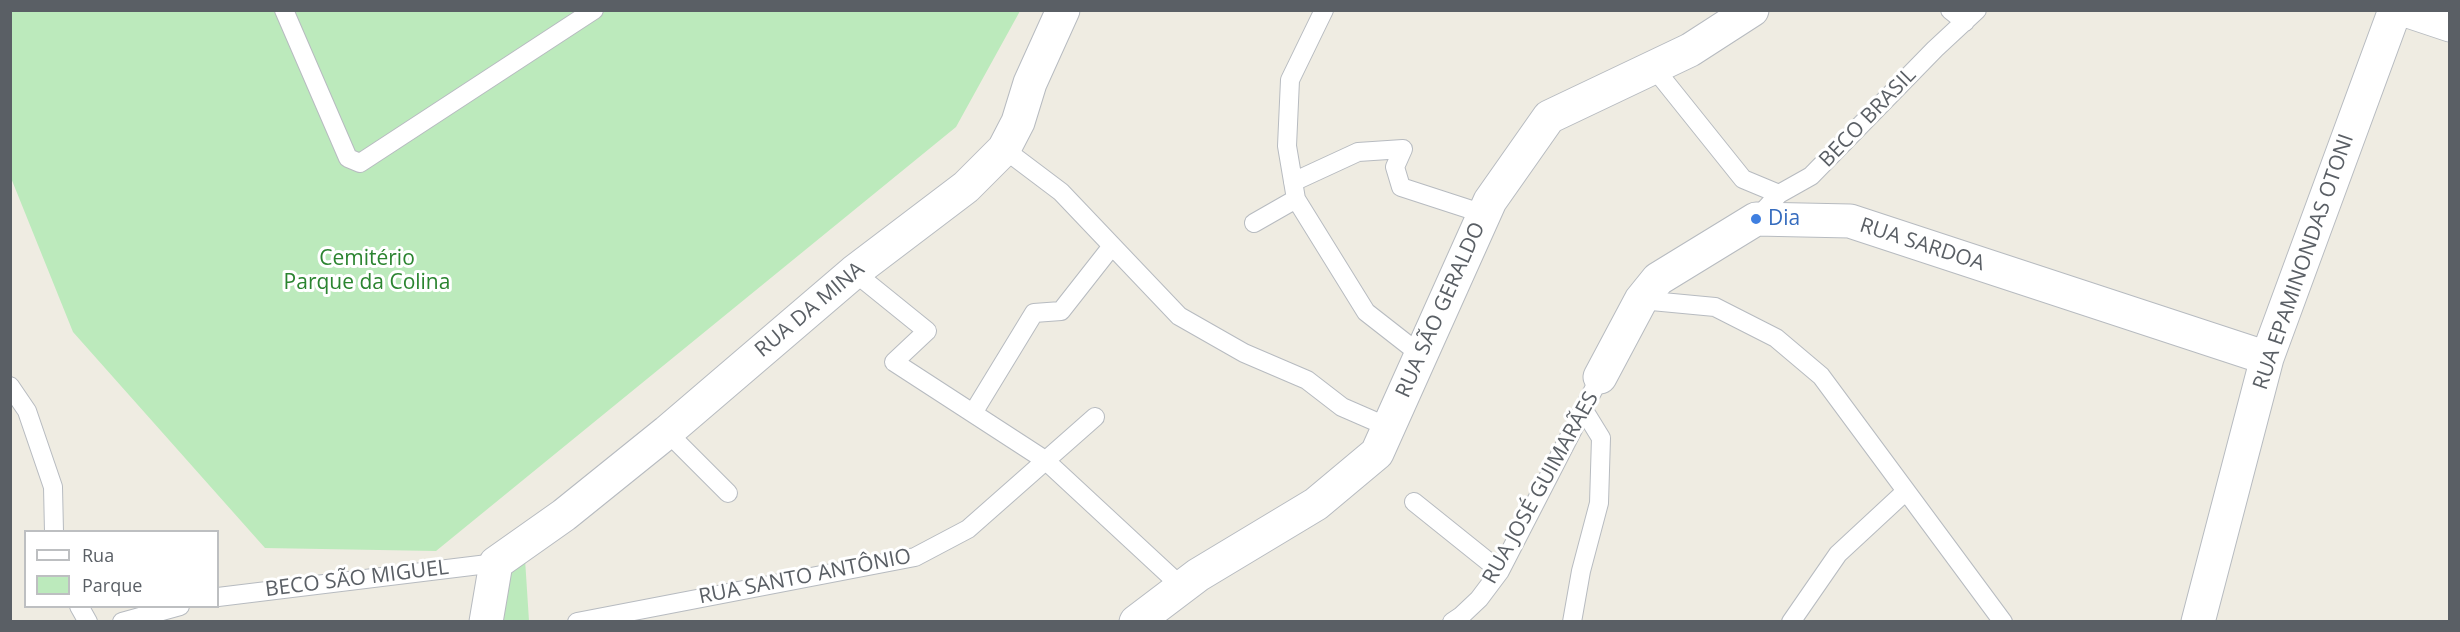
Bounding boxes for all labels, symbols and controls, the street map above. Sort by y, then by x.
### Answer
street label: BECO BRASIL [1814,63,1922,173]
street label: RUA EPAMINONDAS OTONI [2248,131,2360,393]
place label: Dia [1768,206,1800,232]
marker: Dia [1749,212,1763,226]
street label: RUA SARDOA [1856,213,1988,277]
street label: RUA SÃO GERALDO [1391,218,1491,402]
park label: Cemitério Parque da Colina [284,246,450,296]
street label: RUA DA MINA [750,257,870,363]
street label: RUA JOSÉ GUIMARÃES [1478,388,1604,588]
legend [24,530,219,608]
text: Rua [82,543,114,567]
street label: RUA SANTO ANTÔNIO [697,544,913,610]
street label: BECO SÃO MIGUEL [264,555,450,603]
text: Parque [82,573,142,597]

